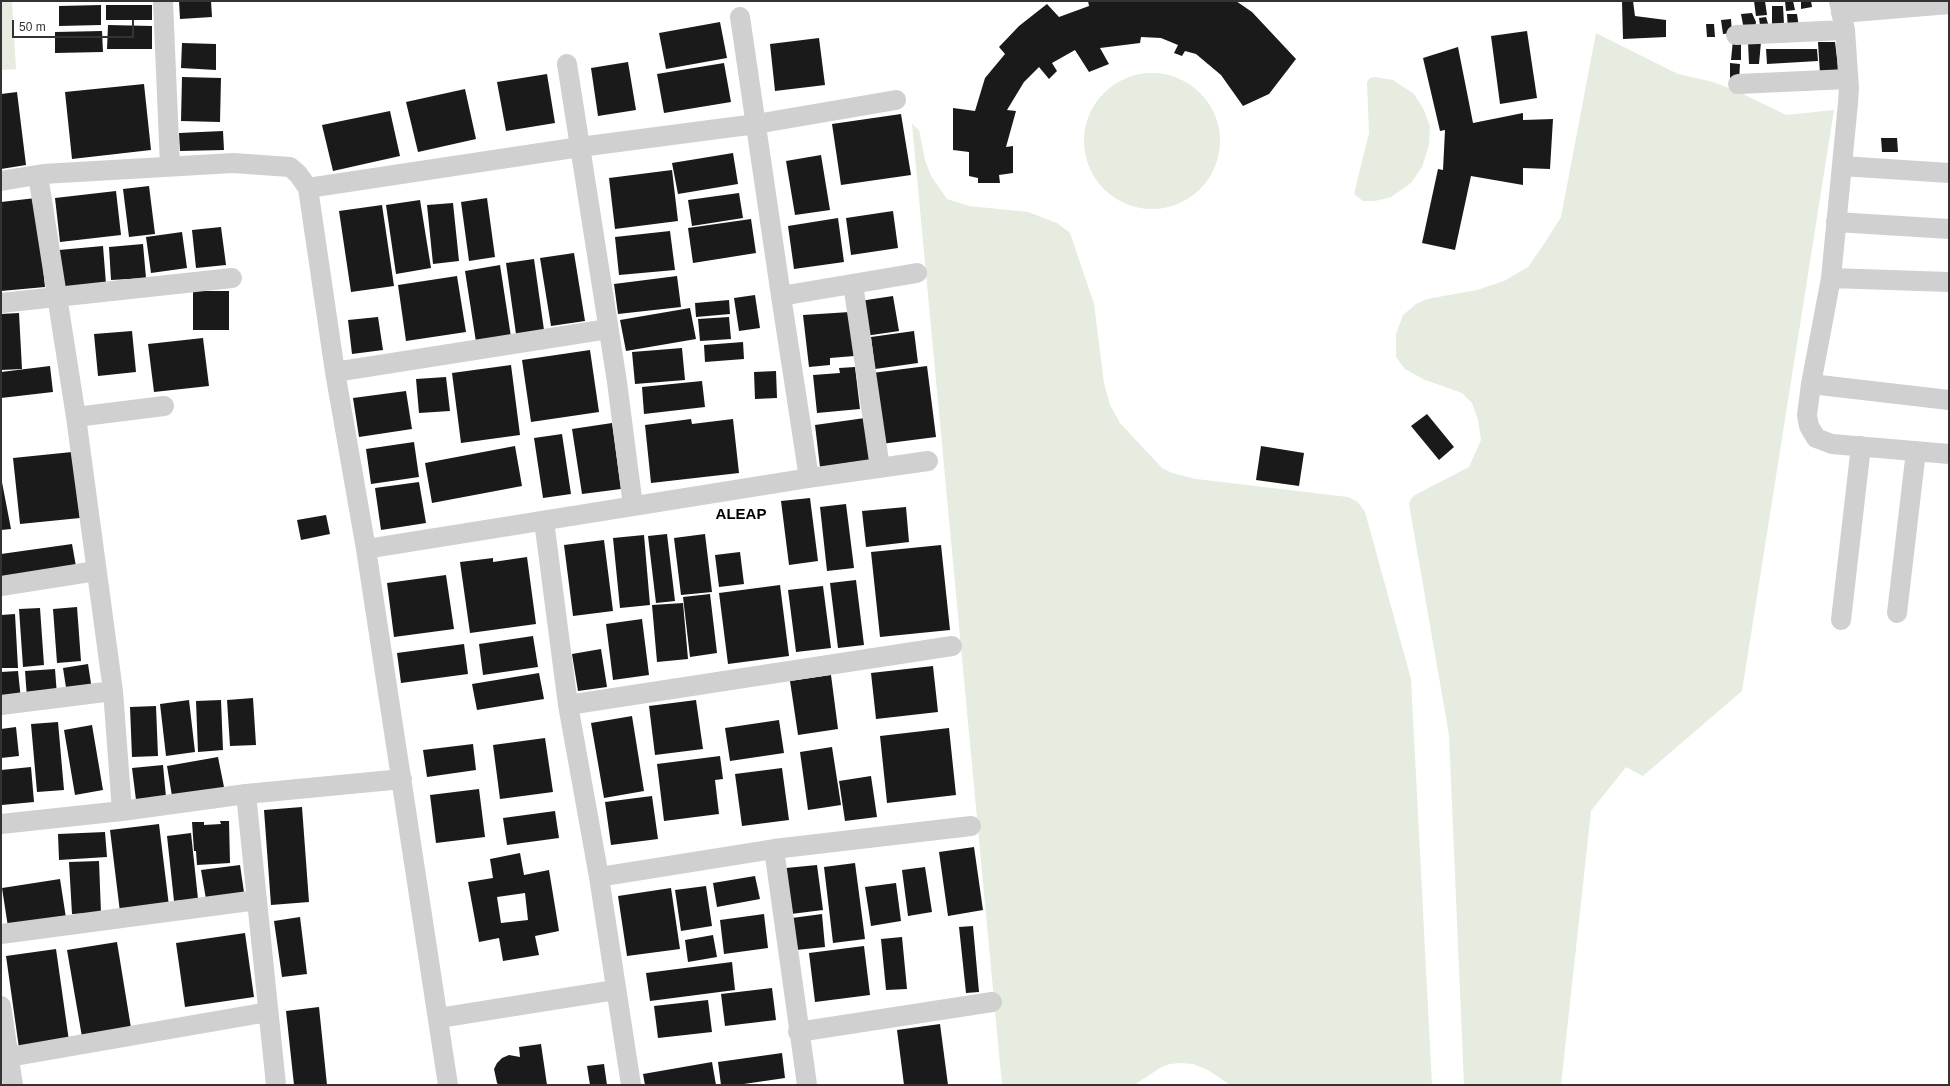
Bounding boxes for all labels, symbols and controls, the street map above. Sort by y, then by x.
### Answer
scale bar [14,12,136,38]
text: 50 m [19,20,46,34]
district label: ALEAP [716,506,766,524]

